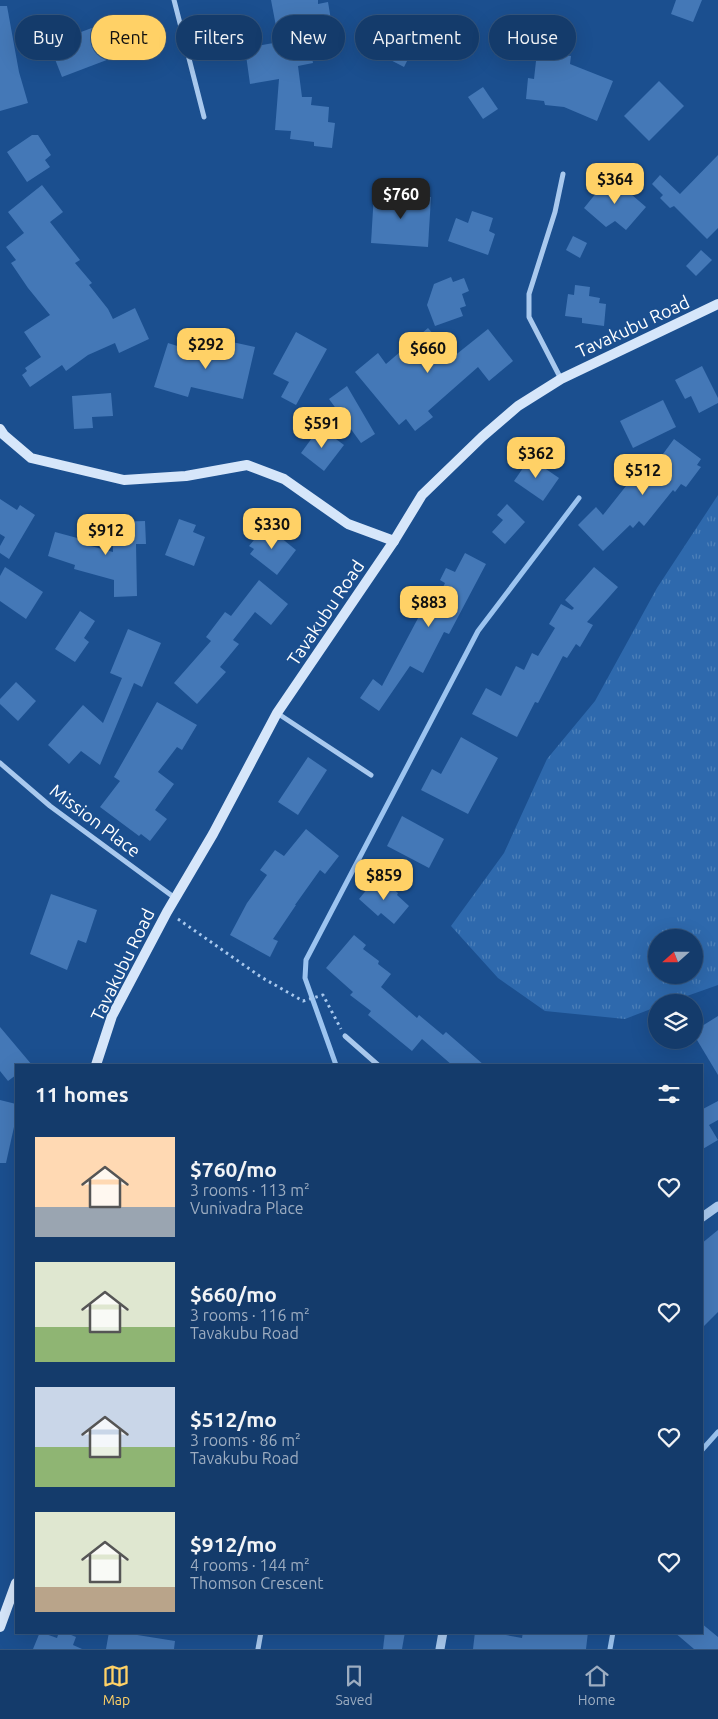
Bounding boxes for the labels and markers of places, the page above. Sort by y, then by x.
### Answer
pin: $364 [585,162,645,205]
pin: $760 [371,178,431,220]
pin: $292 [176,328,236,370]
pin: $660 [398,332,458,374]
pin: $591 [292,406,352,449]
pin: $362 [506,436,566,479]
pin: $512 [613,454,673,496]
pin: $330 [242,508,302,550]
pin: $912 [76,514,136,556]
pin: $883 [399,586,459,628]
pin: $859 [354,858,414,901]

